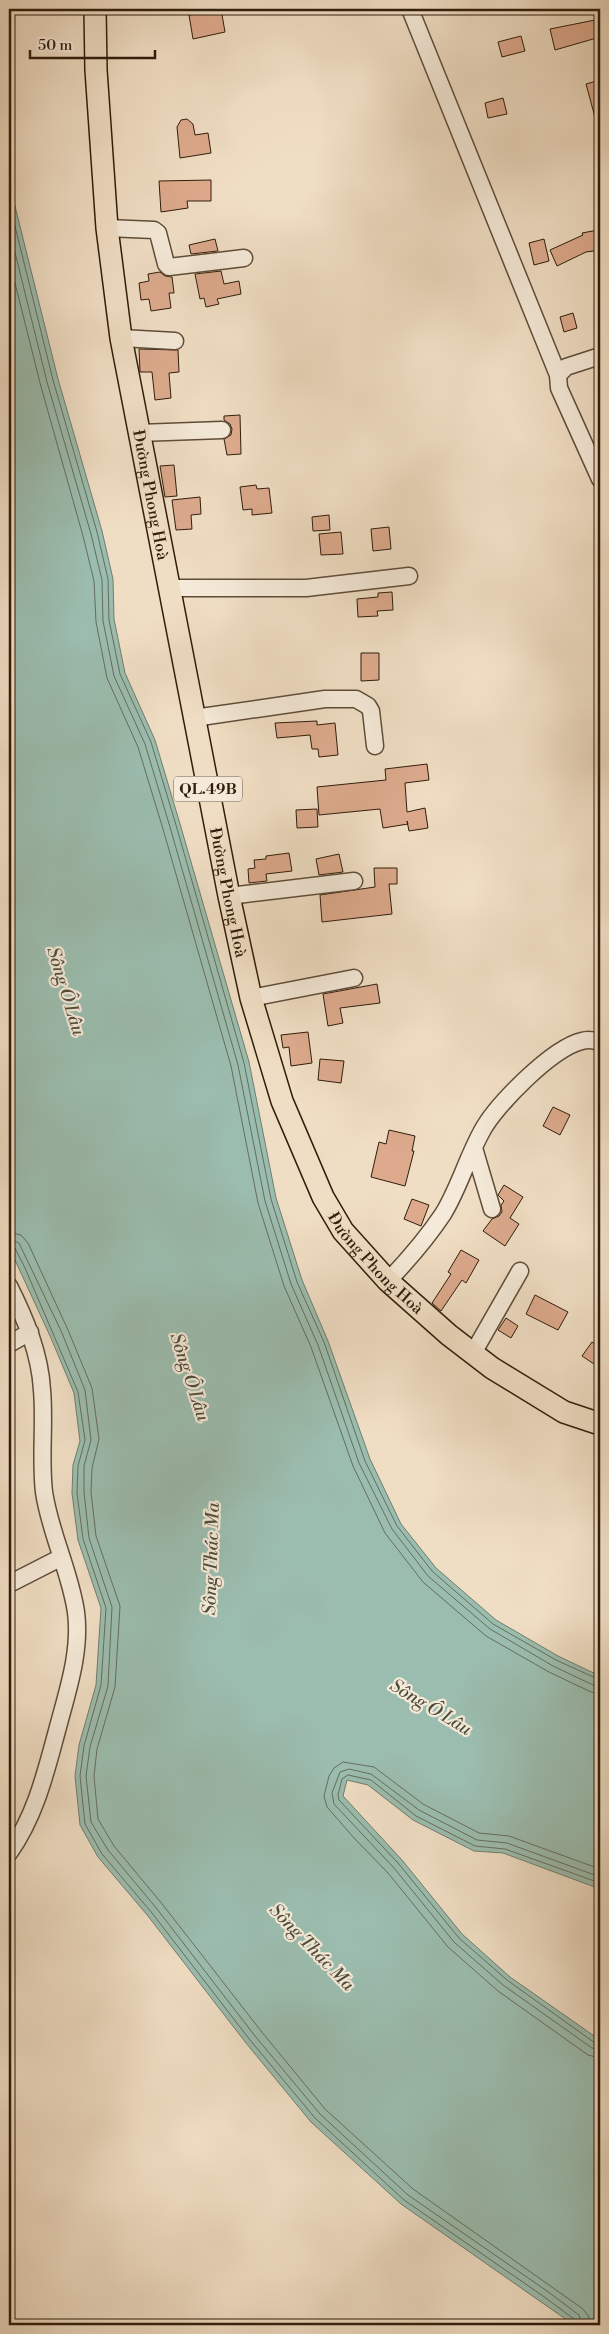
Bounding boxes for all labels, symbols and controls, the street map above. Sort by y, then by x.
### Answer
scale bar [30,28,155,60]
text: 50 m [38,36,72,55]
street label: Đường Phong Hoà [128,428,173,563]
road number: QL.49B [174,776,242,802]
street label: Đường Phong Hoà [205,826,251,960]
water label: Sông Ô Lâu [41,944,90,1039]
street label: Đường Phong Hoà [323,1209,428,1319]
water label: Sông Ô Lâu [164,1330,215,1425]
water label: Sông Thác Ma [198,1501,225,1616]
water label: Sông Ô Lâu [386,1674,476,1741]
water label: Sông Thác Ma [264,1899,360,1997]

